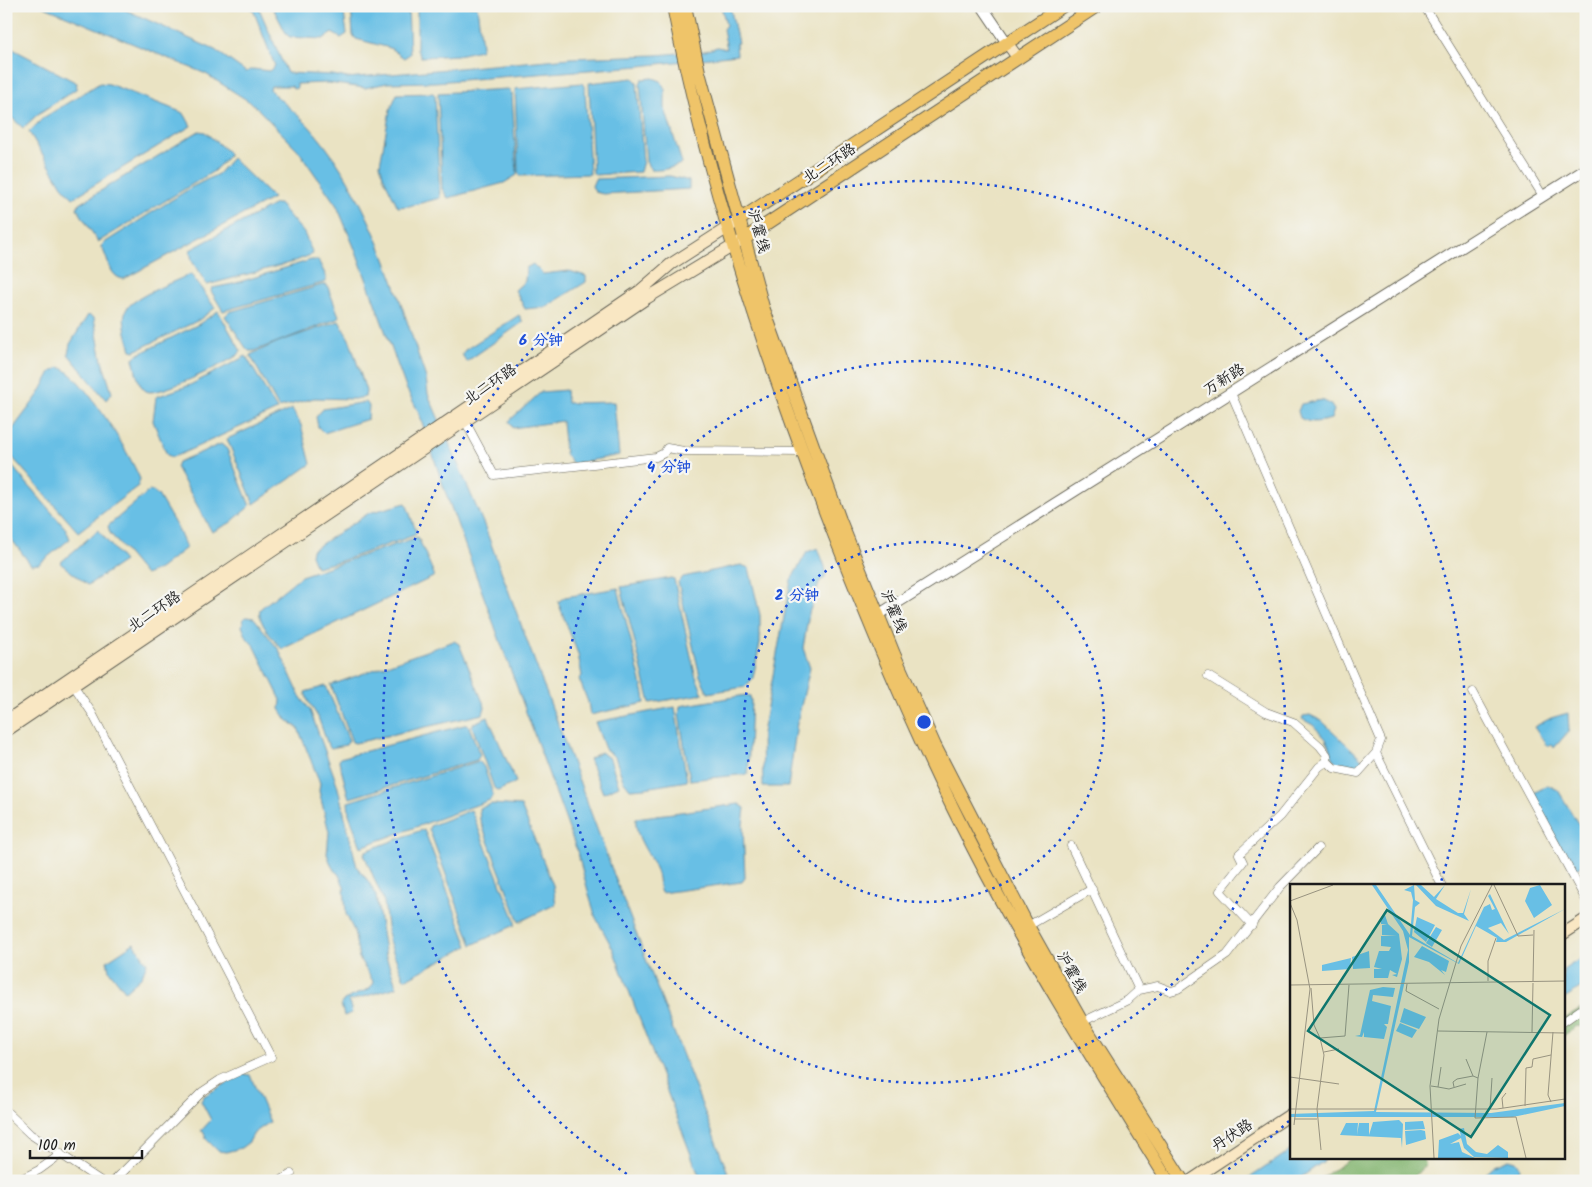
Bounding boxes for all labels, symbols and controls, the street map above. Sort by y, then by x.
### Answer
street label: 北二环路 [798,137,861,190]
street label: 沪霍线 [741,206,775,256]
text: 6 分钟 [519,329,563,353]
street label: 北二环路 [459,358,522,412]
street label: 万新路 [1199,358,1250,402]
text: 4 分钟 [647,456,691,480]
text: 2 分钟 [775,584,819,608]
street label: 北二环路 [123,585,186,639]
street label: 沪霍线 [874,586,913,637]
centre of rings [915,713,933,731]
inset map [1290,884,1564,1160]
street label: 沪霍线 [1050,947,1093,998]
street label: 丹伏路 [1207,1114,1258,1158]
scale bar [30,1127,142,1159]
text: 100 m [38,1134,76,1158]

